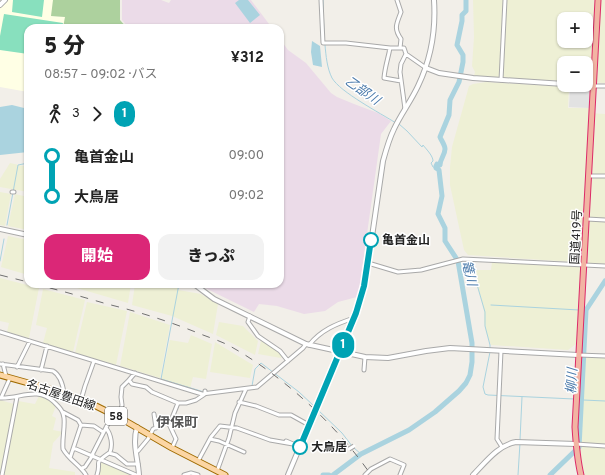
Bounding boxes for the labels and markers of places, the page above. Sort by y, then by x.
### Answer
marker: 亀首金山 [363,232,379,248]
place label: 亀首金山 [382,233,430,249]
marker: 大鳥居 [292,439,308,455]
place label: 大鳥居 [311,440,347,456]

